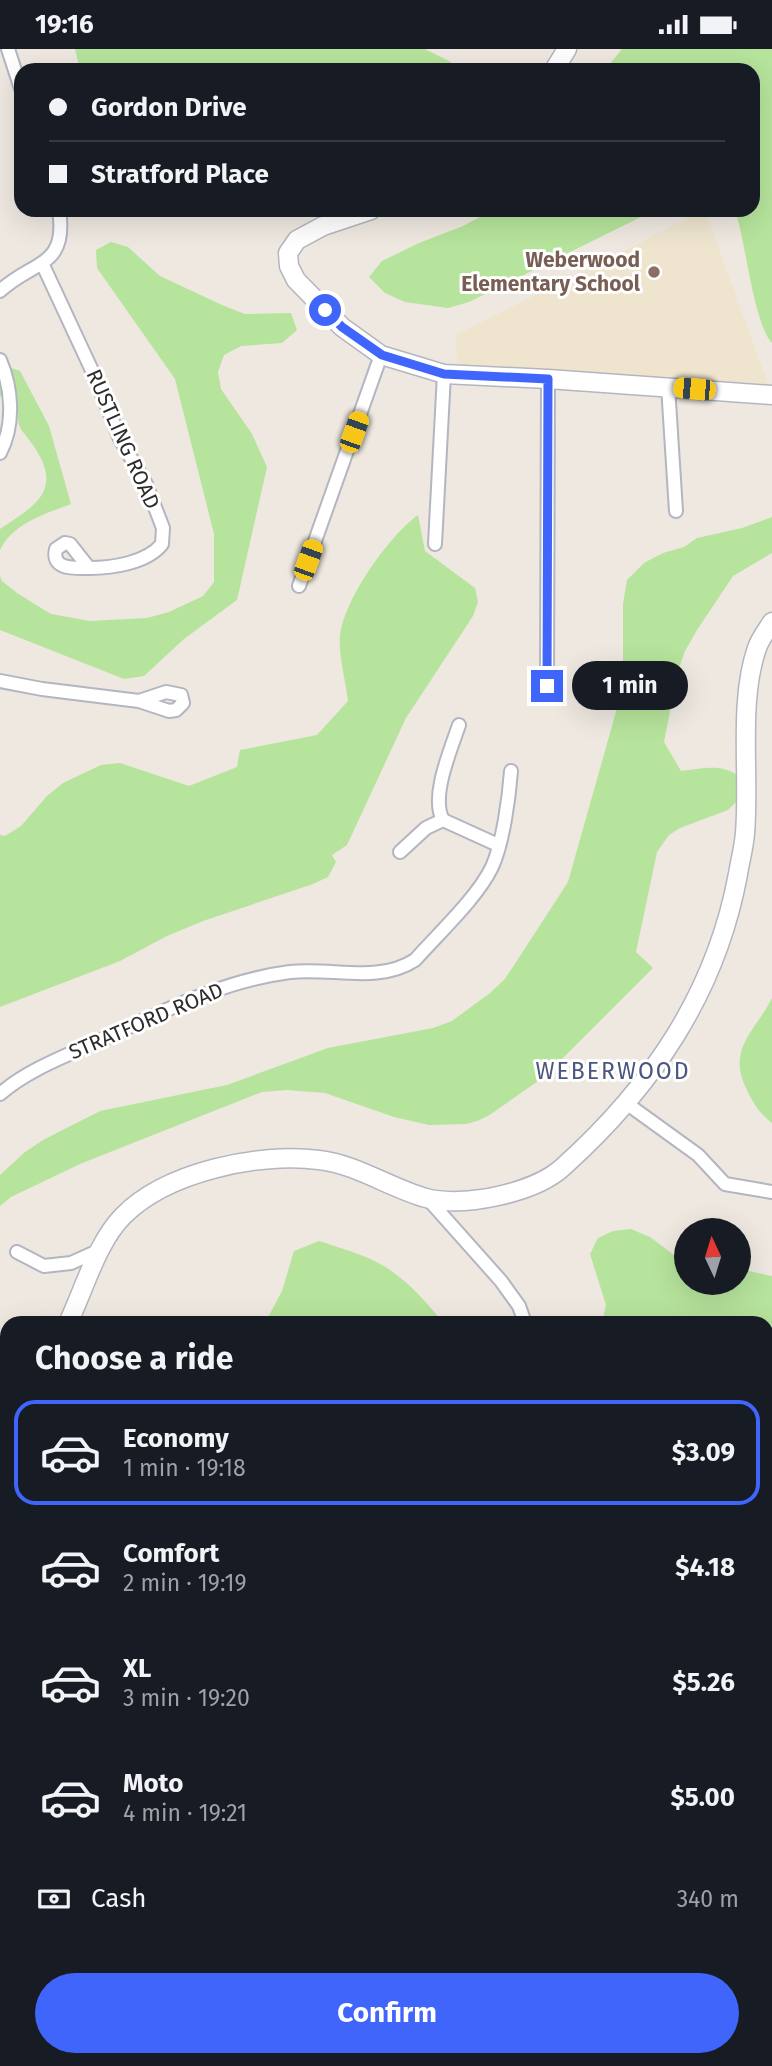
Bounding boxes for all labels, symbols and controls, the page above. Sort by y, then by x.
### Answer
text: 19:16 [35,9,94,40]
text: Gordon Drive [91,92,247,123]
text: Stratford Place [91,159,269,190]
place label: Weberwood Elementary School [461,247,641,297]
marker: Weberwood Elementary School [646,264,662,280]
route start [309,294,341,326]
street label: RUSTLING ROAD [81,365,165,513]
car [673,377,716,401]
car [337,409,372,455]
car [291,537,326,583]
callout: 1 min [572,661,687,711]
route end [531,670,563,702]
text: 1 min [602,671,658,699]
street label: STRATFORD ROAD [65,977,227,1065]
district label: WEBERWOOD [535,1057,691,1085]
north arrow [674,1218,751,1295]
map controls [674,1218,751,1295]
text: Choose a ride [35,1339,233,1377]
icon: car [39,1421,102,1484]
text: Economy [123,1423,229,1454]
text: $3.09 [672,1437,735,1468]
text: 1 min · 19:18 [123,1454,246,1482]
icon: car [39,1536,102,1599]
text: Comfort [123,1538,219,1569]
text: $4.18 [675,1552,735,1583]
text: 2 min · 19:19 [123,1569,247,1597]
icon: car [39,1651,102,1714]
text: XL [123,1653,151,1684]
text: $5.26 [672,1667,735,1698]
text: 3 min · 19:20 [123,1684,250,1712]
icon: car [39,1766,102,1829]
text: Moto [123,1768,183,1799]
text: $5.00 [670,1782,735,1813]
text: 4 min · 19:21 [123,1799,247,1827]
icon: cash [35,1880,73,1918]
text: Cash [91,1883,147,1914]
text: 340 m [677,1885,739,1913]
button: Confirm [35,1973,739,2053]

